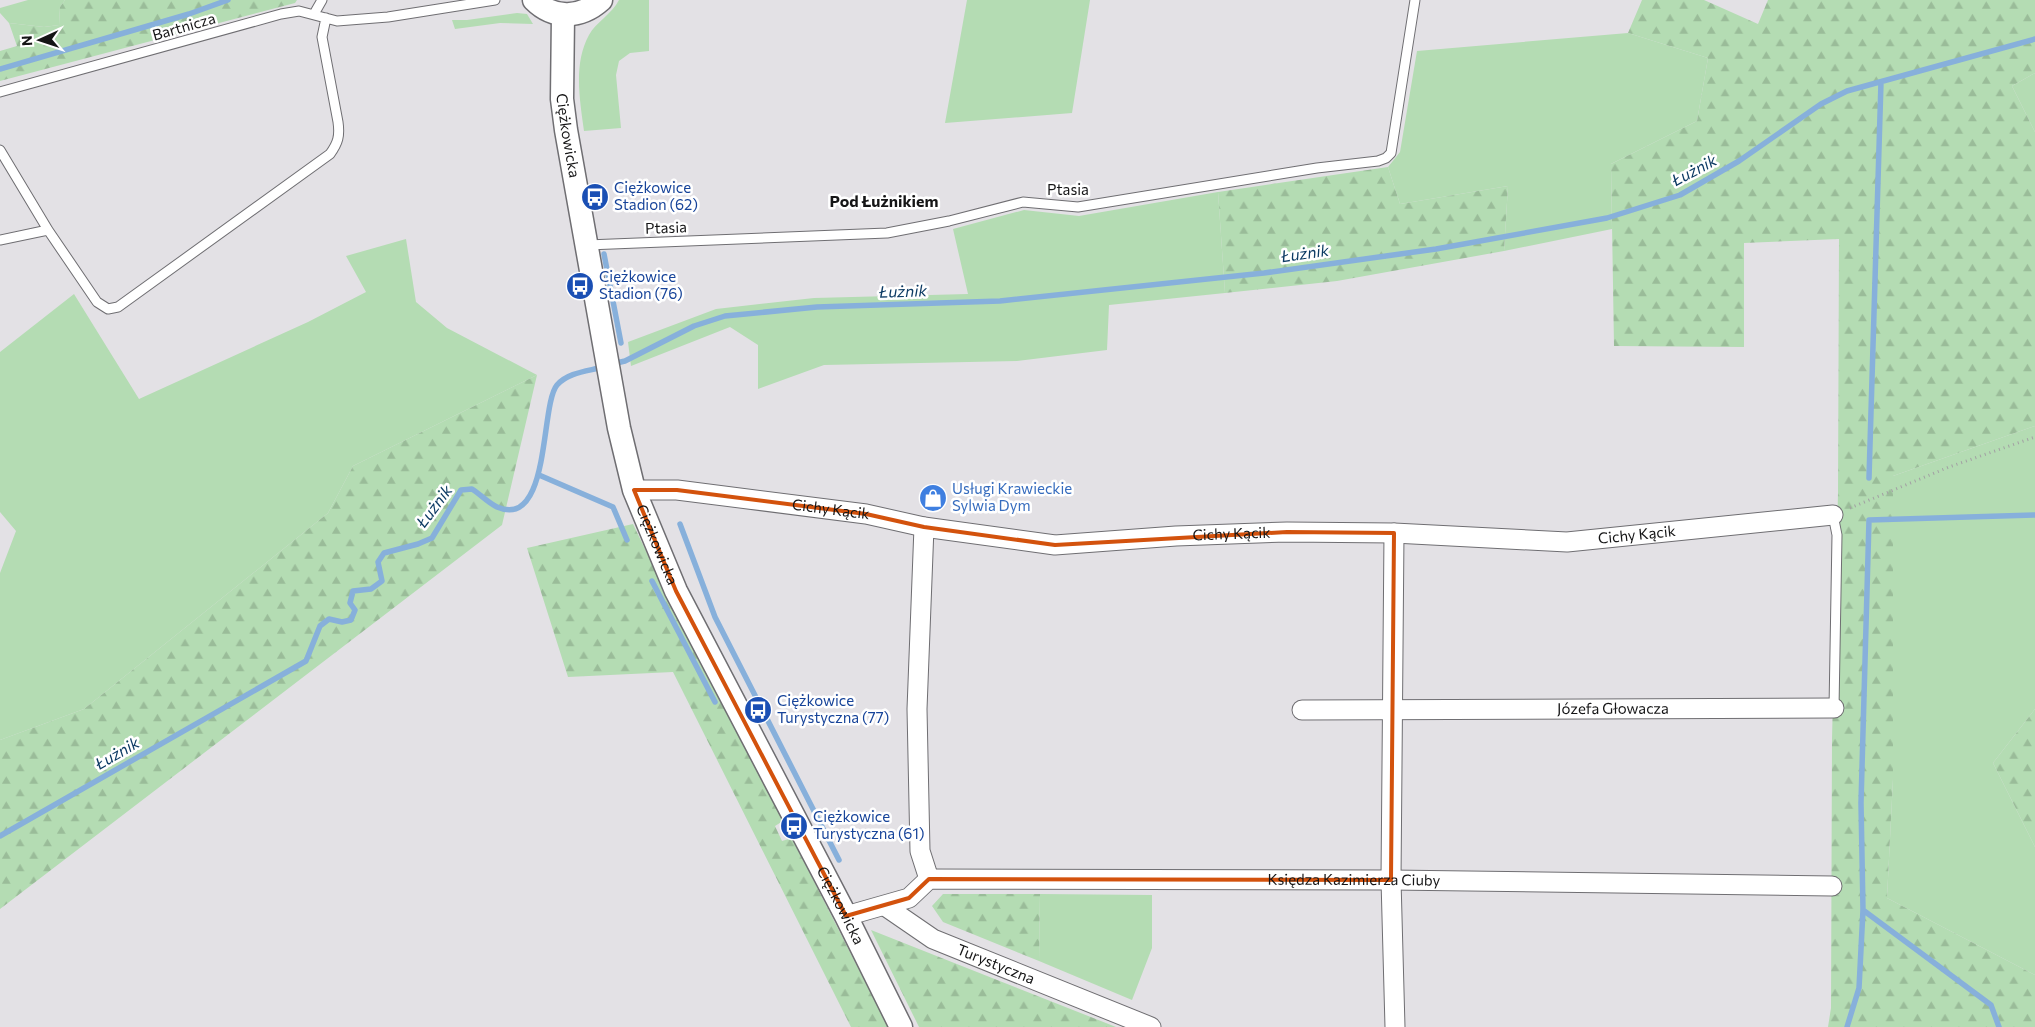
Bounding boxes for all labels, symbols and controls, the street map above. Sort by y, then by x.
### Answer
street label: Bartnicza [150,8,217,44]
north arrow [15,15,65,65]
text: N [18,35,35,46]
street label: Ciężkowicka [554,93,584,179]
water label: Łużnik [1668,150,1720,189]
place label: Ciężkowice Stadion (62) [614,178,698,213]
street label: Ptasia [1047,180,1089,198]
bus stop icon: Ciężkowice Stadion (62) [580,182,610,212]
district label: Pod Łużnikiem [830,191,938,210]
street label: Ptasia [645,217,687,237]
water label: Łużnik [1280,240,1330,265]
place label: Ciężkowice Stadion (76) [599,267,683,302]
bus stop icon: Ciężkowice Stadion (76) [565,271,595,301]
water label: Łużnik [879,280,928,301]
place label: Usługi Krawieckie Sylwia Dym [952,479,1072,514]
water label: Łużnik [412,481,456,531]
shop icon: Usługi Krawieckie Sylwia Dym [918,483,948,513]
street label: Cichy Kącik [791,495,871,522]
street label: Ciężkowicka [633,501,682,587]
street label: Cichy Kącik [1597,521,1676,547]
street label: Cichy Kącik [1192,523,1271,543]
place label: Ciężkowice Turystyczna (77) [777,691,889,726]
bus stop icon: Ciężkowice Turystyczna (77) [743,695,773,725]
street label: Józefa Głowacza [1557,699,1669,717]
water label: Łużnik [91,732,143,773]
place label: Ciężkowice Turystyczna (61) [813,807,925,842]
bus stop icon: Ciężkowice Turystyczna (61) [779,811,809,841]
street label: Ciężkowicka [814,863,869,947]
street label: Księdza Kazimierza Ciuby [1267,870,1441,889]
street label: Turystyczna [955,940,1038,987]

